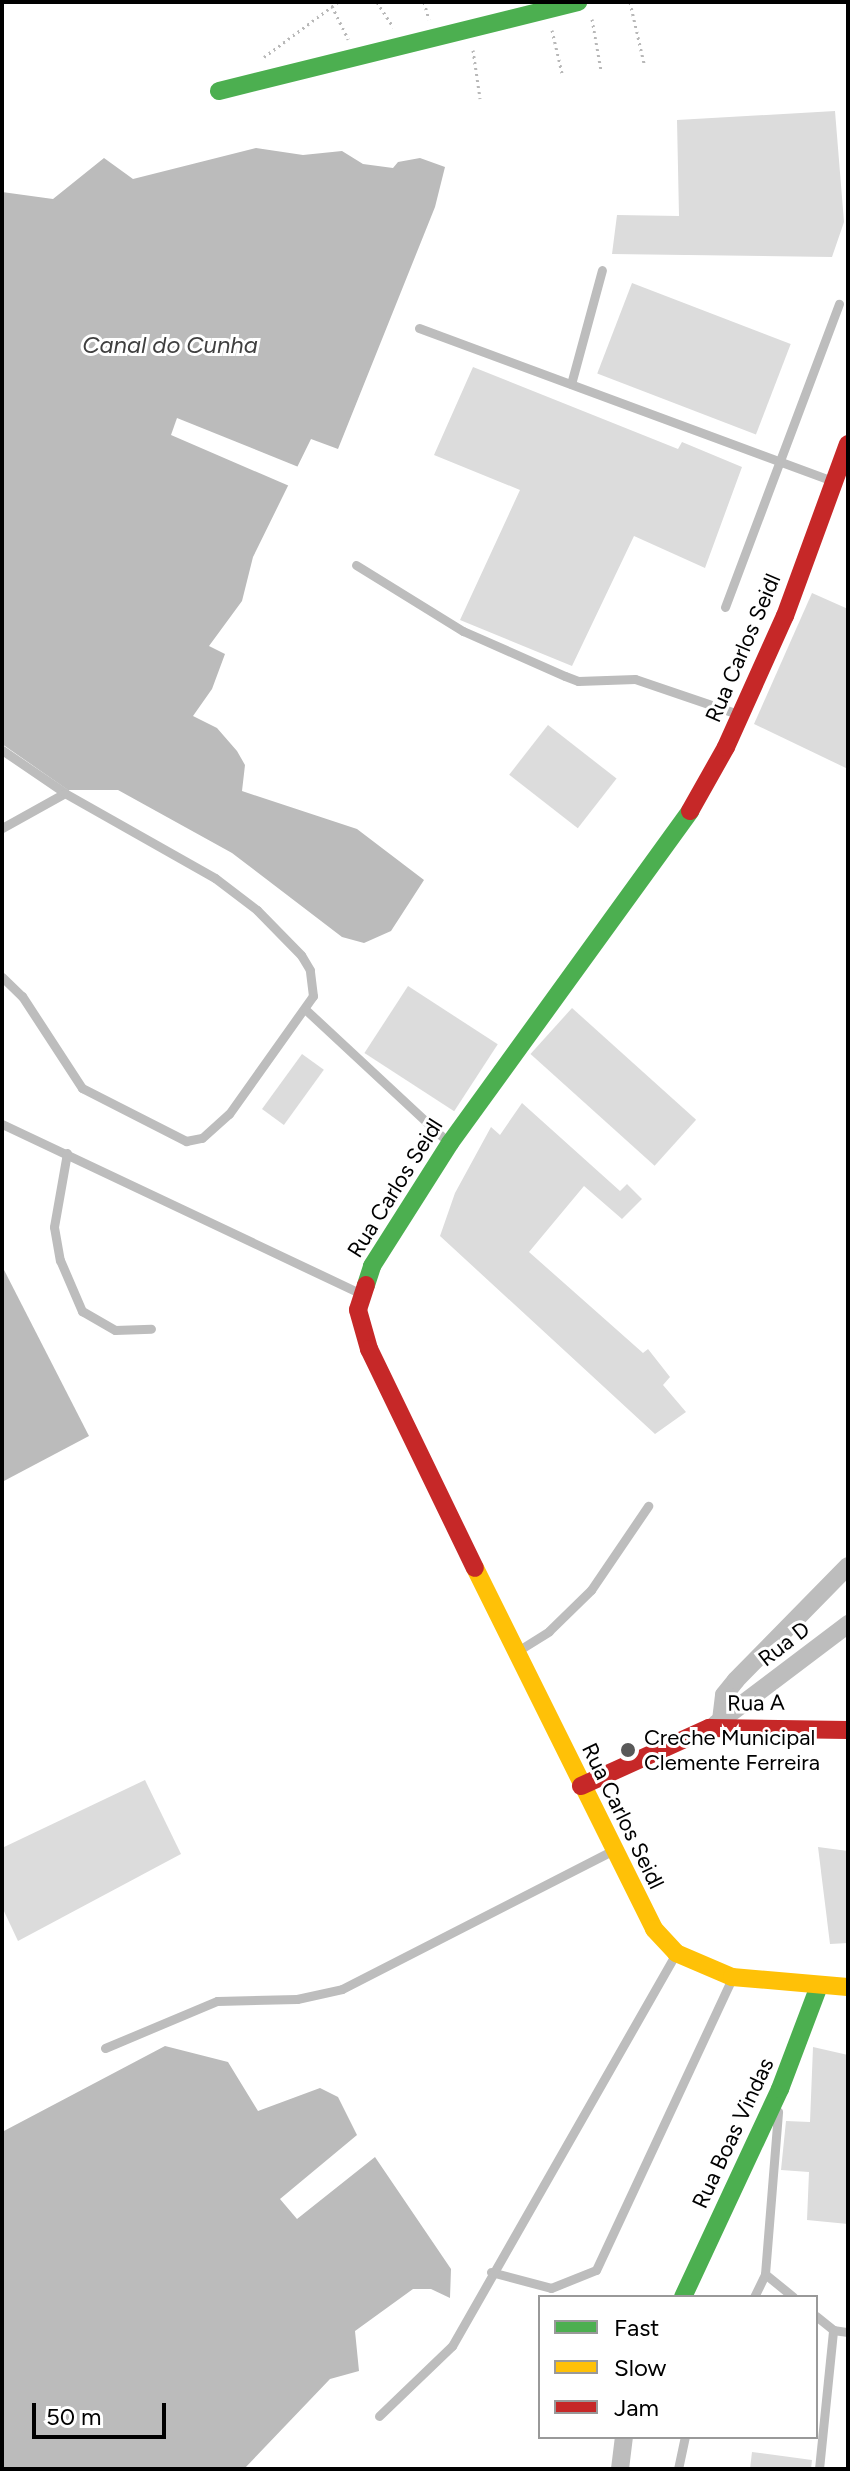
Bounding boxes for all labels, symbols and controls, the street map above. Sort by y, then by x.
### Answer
water label: Canal do Cunha [82,331,258,359]
street label: Rua Carlos Seidl [700,570,786,726]
street label: Rua Carlos Seidl [342,1114,448,1262]
street label: Rua D [753,1616,815,1672]
street label: Rua A [727,1689,785,1717]
place label: Creche Municipal Clemente Ferreira [644,1724,820,1776]
street label: Rua Carlos Seidl [576,1739,670,1893]
marker: Creche Municipal Clemente Ferreira [619,1741,637,1759]
street label: Rua Boas Vindas [687,2054,779,2212]
legend [538,2295,818,2439]
text: Fast [614,2313,659,2342]
text: Slow [614,2353,666,2382]
scale bar [36,2387,170,2437]
text: Jam [614,2393,659,2422]
text: 50 m [46,2402,102,2431]

